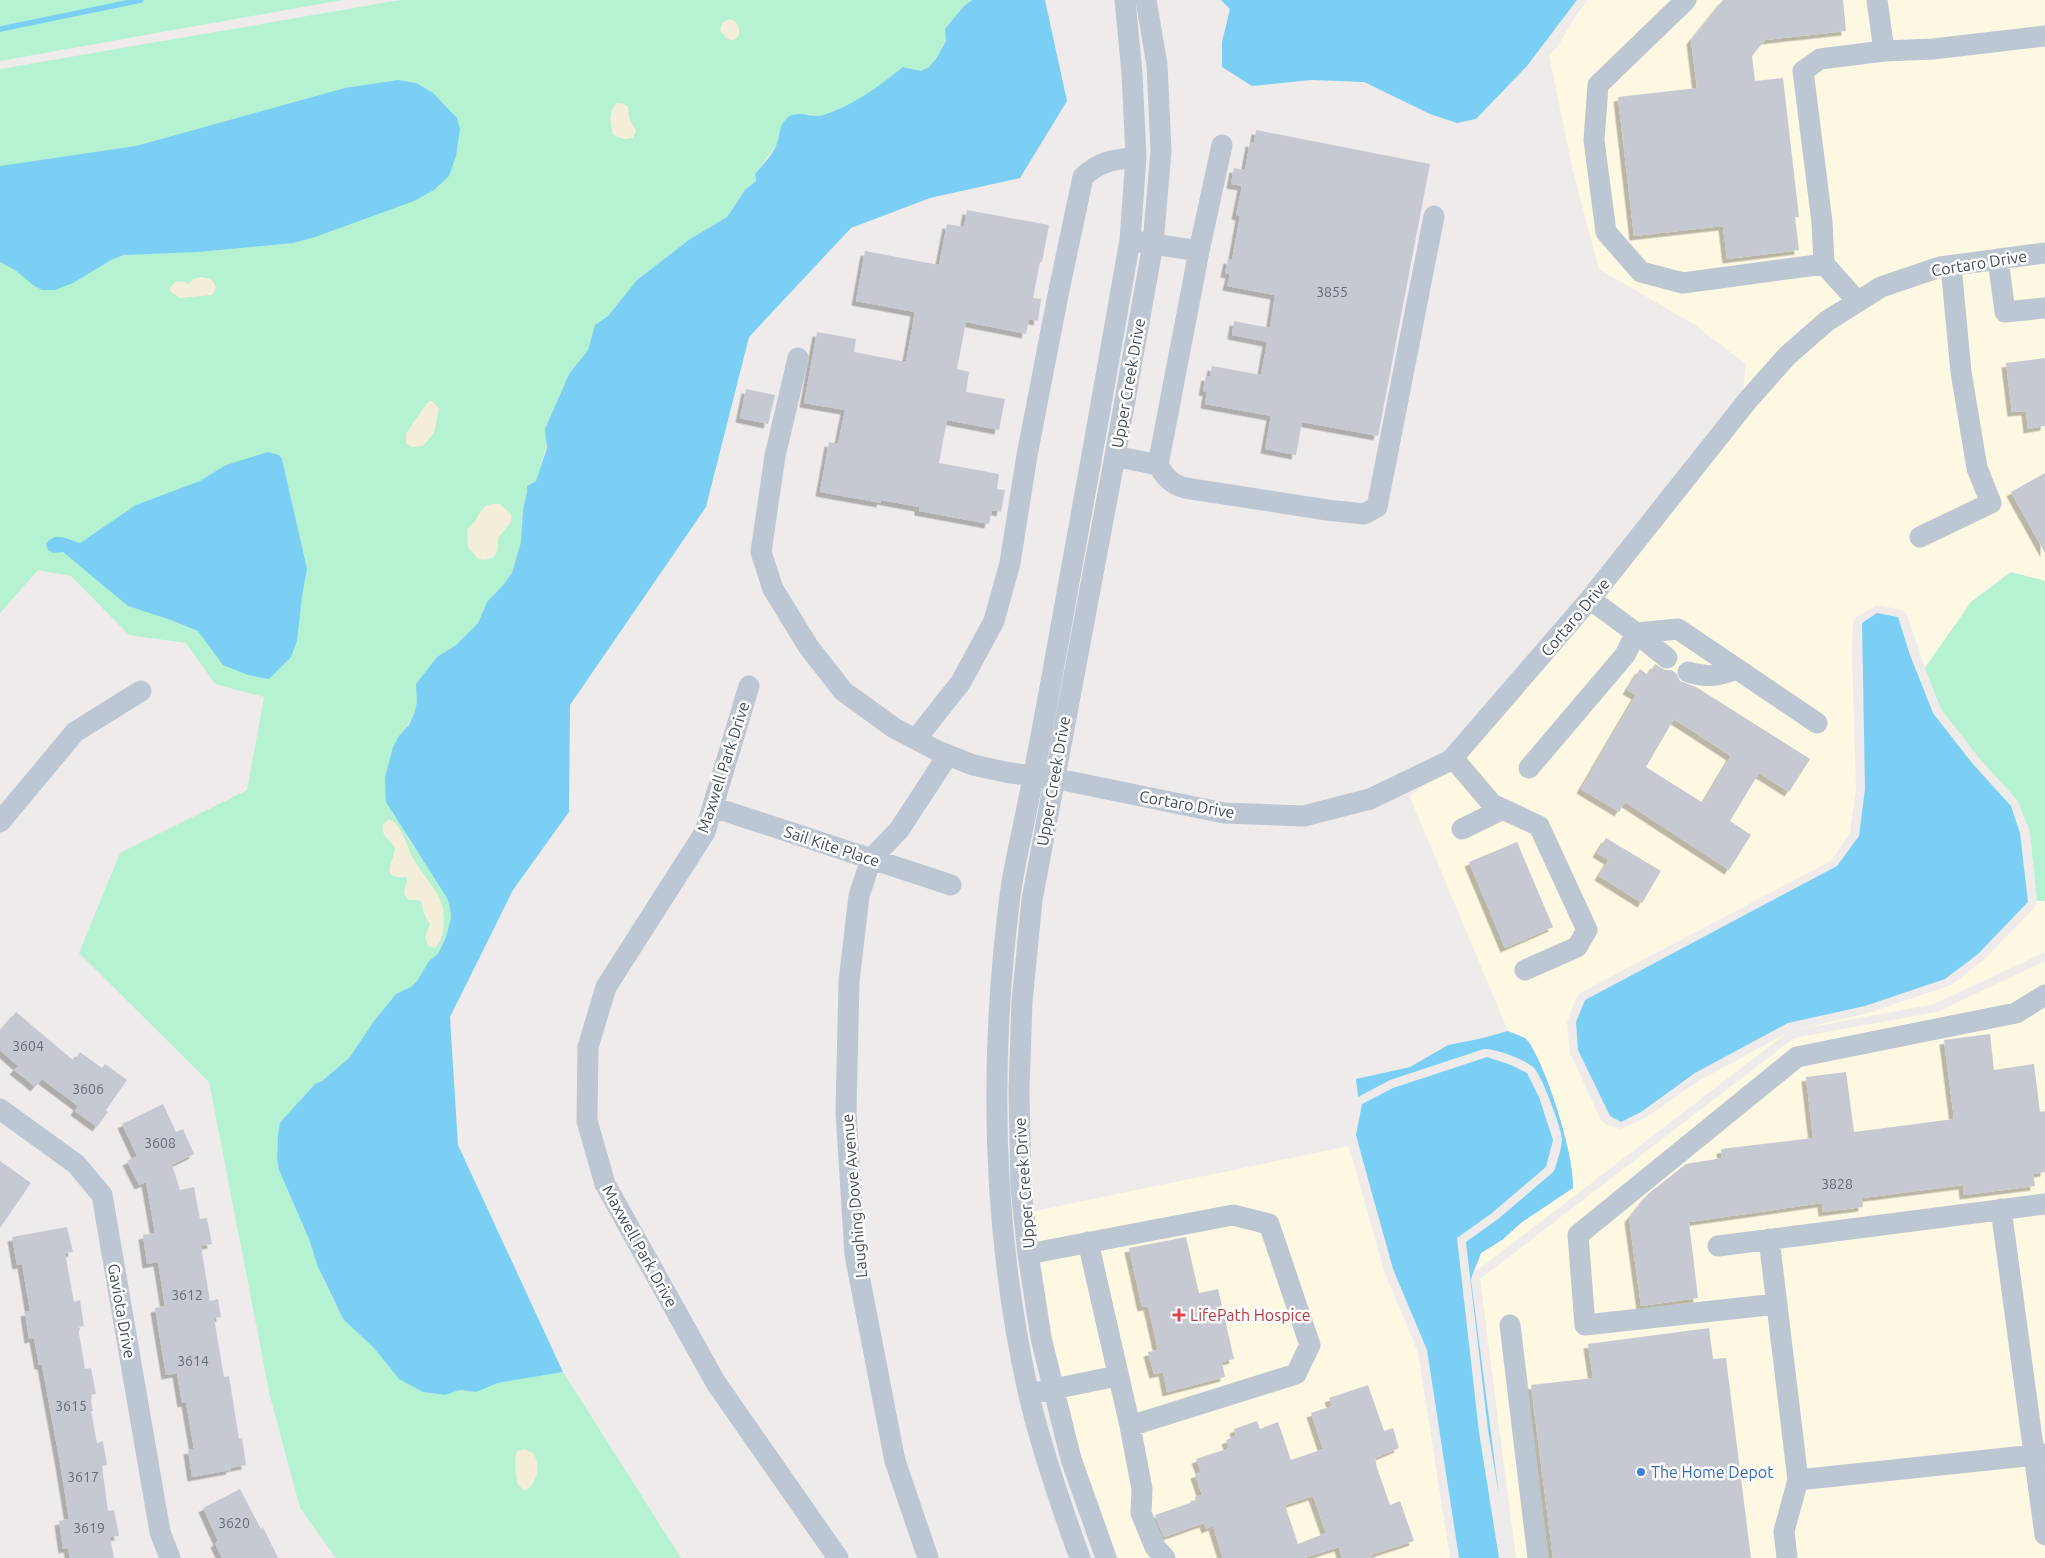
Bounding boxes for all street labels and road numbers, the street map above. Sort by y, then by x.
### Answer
street label: Cortaro Drive [1930,247,2028,279]
street label: Upper Creek Drive [1108,317,1148,449]
street label: Cortaro Drive [1537,574,1613,660]
street label: Maxwell Park Drive [693,699,753,835]
street label: Upper Creek Drive [1033,715,1073,847]
street label: Cortaro Drive [1138,787,1236,821]
street label: Sail Kite Place [782,822,882,870]
street label: Laughing Dove Avenue [838,1113,870,1279]
street label: Upper Creek Drive [1010,1117,1038,1249]
street label: Maxwell Park Drive [599,1182,681,1310]
street label: Gaviota Drive [105,1262,139,1360]

